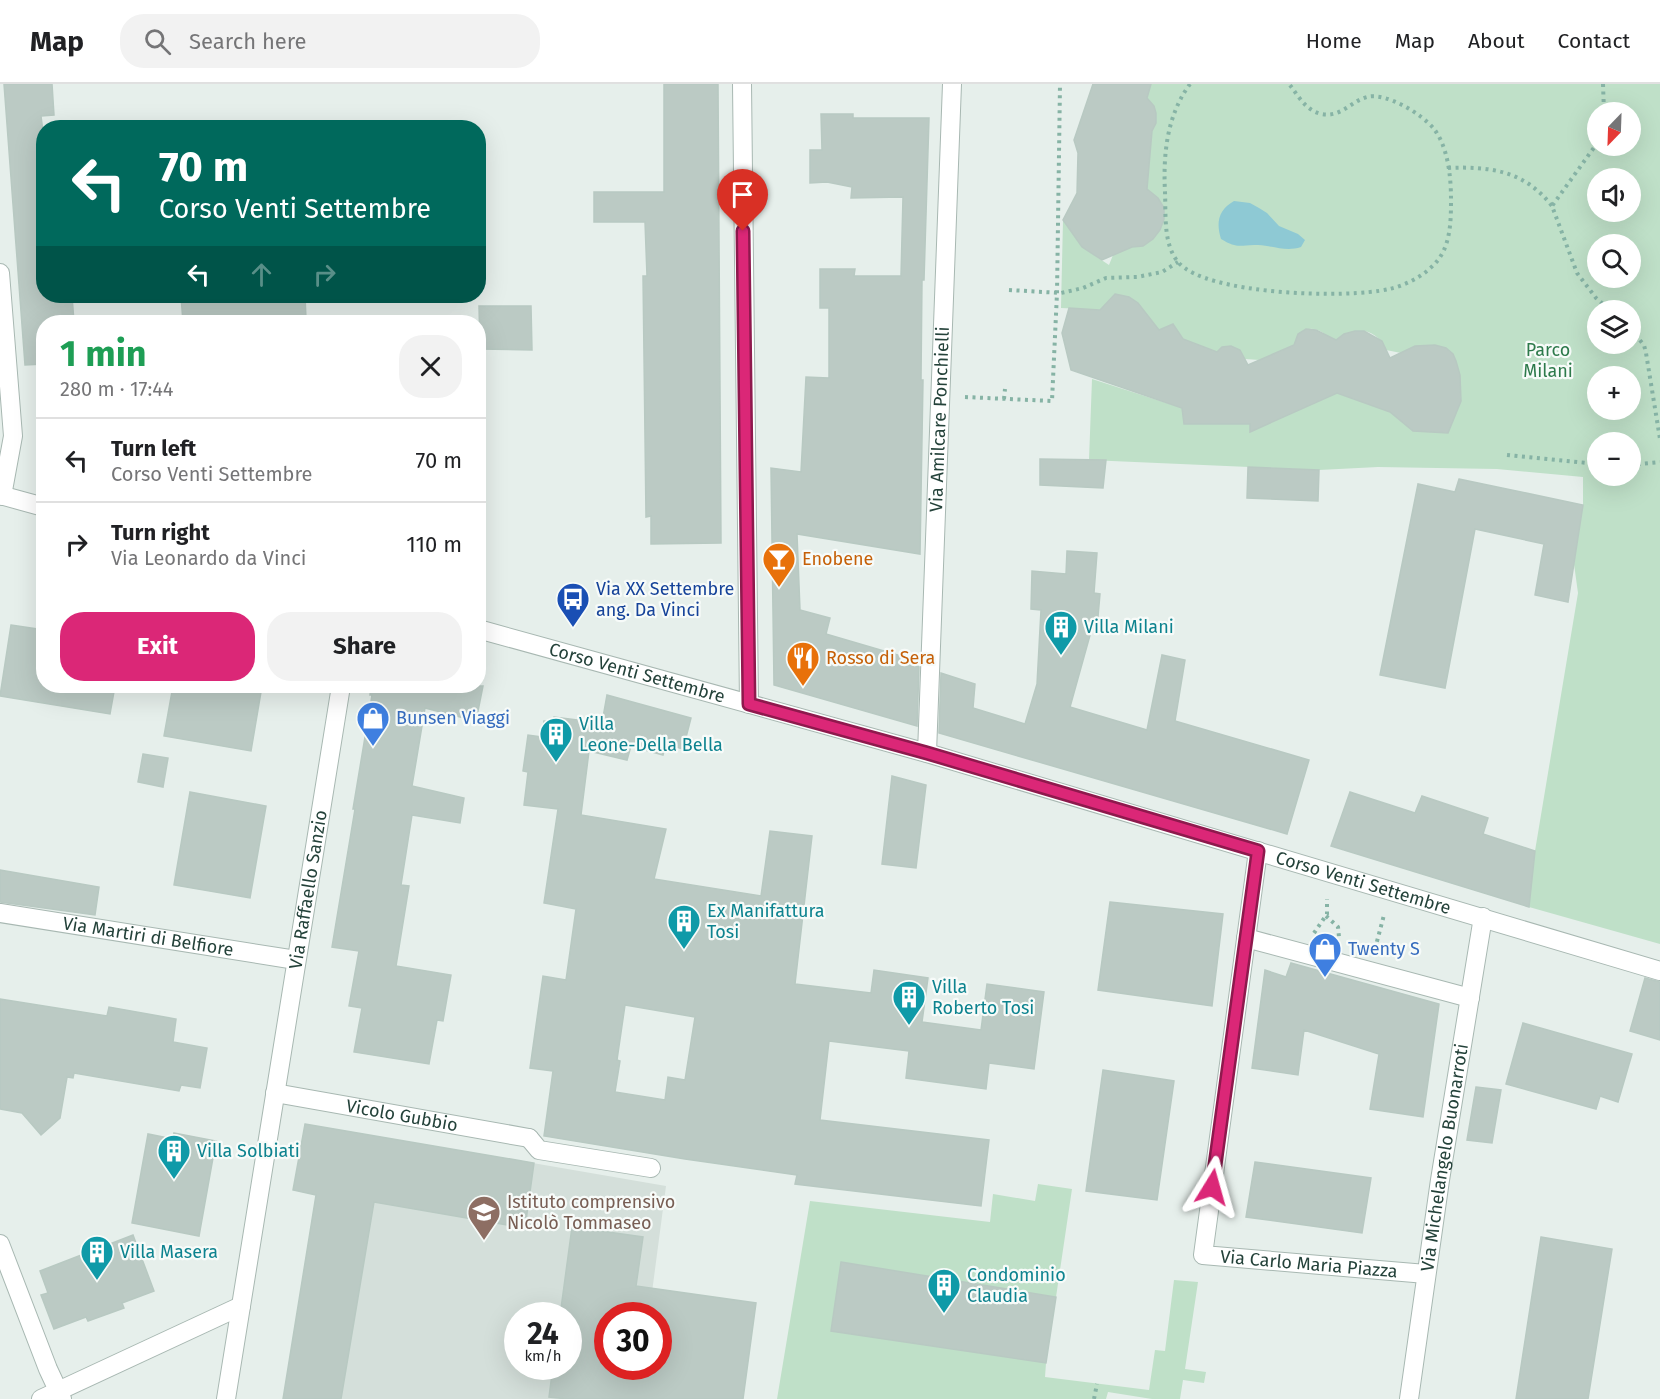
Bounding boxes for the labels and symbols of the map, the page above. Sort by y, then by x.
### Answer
north arrow [1587,102,1641,156]
pin [717,169,768,231]
street label: Via Amilcare Ponchielli [925,326,954,512]
park label: Parco Milani [1523,339,1573,382]
bar icon: Enobene [761,541,797,588]
place label: Enobene [802,548,873,570]
place label: Via XX Settembre ang. Da Vinci [596,578,734,621]
bus stop icon: Via XX Settembre ang. Da Vinci [555,581,591,628]
building icon: Villa Milani [1043,609,1079,656]
place label: Villa Milani [1084,616,1174,638]
street label: Corso Venti Settembre [547,638,727,708]
restaurant icon: Rosso di Sera [785,640,821,687]
place label: Rosso di Sera [826,647,935,669]
shop icon: Bunsen Viaggi [355,700,391,747]
place label: Bunsen Viaggi [396,707,510,729]
place label: Villa Leone-Della Bella [579,713,723,756]
building icon: Villa Leone-Della Bella [538,716,574,763]
street label: Via Raffaello Sanzio [284,808,332,971]
street label: Corso Venti Settembre [1273,846,1453,919]
place label: Ex Manifattura Tosi [707,900,825,943]
building icon: Ex Manifattura Tosi [666,903,702,950]
street label: Via Martiri di Belfiore [61,912,235,961]
shop icon: Twenty S [1307,931,1343,978]
place label: Twenty S [1348,938,1420,960]
place label: Villa Roberto Tosi [932,976,1034,1019]
building icon: Villa Roberto Tosi [891,979,927,1026]
street label: Via Michelangelo Buonarroti [1416,1042,1473,1273]
street label: Vicolo Gubbio [344,1095,460,1136]
building icon: Villa Solbiati [156,1133,192,1180]
place label: Villa Solbiati [197,1140,300,1162]
position arrow [1180,1155,1244,1219]
place label: Istituto comprensivo Nicolò Tommaseo [507,1191,675,1234]
school or university icon: Istituto comprensivo Nicolò Tommaseo [466,1194,502,1241]
building icon: Villa Masera [79,1234,115,1281]
place label: Villa Masera [120,1241,218,1263]
street label: Via Carlo Maria Piazza [1219,1246,1398,1283]
place label: Condominio Claudia [967,1264,1066,1307]
building icon: Condominio Claudia [926,1267,962,1314]
speed limit sign: 30 [594,1302,672,1380]

